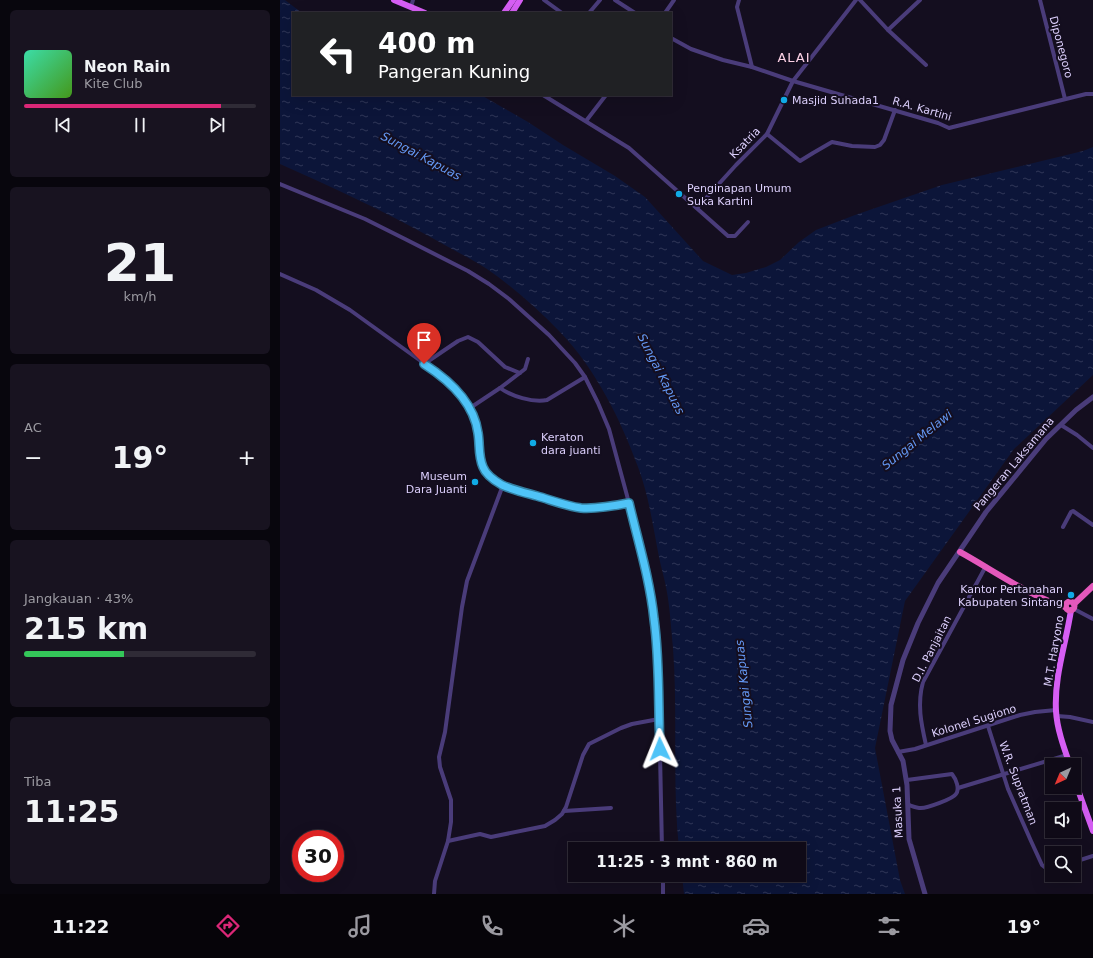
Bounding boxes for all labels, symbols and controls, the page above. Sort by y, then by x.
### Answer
street label: Diponegoro [1046,15,1076,80]
text: 400 m [378,27,475,60]
icon: left [312,28,364,80]
district label: ALAI [777,50,811,65]
text: Neon Rain [84,58,170,76]
text: Pangeran Kuning [378,61,530,82]
text: Kite Club [84,76,143,91]
place label: Masjid Suhada1 [792,94,879,107]
street label: R.A. Kartini [891,94,953,124]
marker: Masjid Suhada1 [779,95,789,105]
icon: previous [52,114,74,136]
icon: pause [129,114,151,136]
icon: next [206,114,228,136]
street label: Ksatria [727,125,763,161]
water label: Sungai Kapuas [379,129,463,183]
place label: Penginapan Umum Suka Kartini [687,182,791,208]
marker: Penginapan Umum Suka Kartini [674,189,684,199]
text: 21 [104,233,176,293]
text: km/h [124,289,156,304]
pin [407,323,441,364]
icon: arrive [413,329,435,351]
water label: Sungai Kapuas [635,331,687,417]
water label: Sungai Melawi [879,407,956,473]
street label: Pangeran Laksamana [971,415,1057,513]
text: AC [24,420,42,435]
place label: Keraton dara juanti [541,431,601,457]
marker: Keraton dara juanti [528,438,538,448]
text: 19° [112,440,168,475]
text: − [24,445,42,470]
text: + [238,445,256,470]
place label: Museum Dara Juanti [406,470,467,496]
marker: Museum Dara Juanti [470,477,480,487]
place label: Kantor Pertanahan Kabupaten Sintang [958,583,1063,609]
marker: Kantor Pertanahan Kabupaten Sintang [1066,590,1076,600]
text: Jangkauan · 43% [24,591,133,606]
text: 215 km [24,611,148,646]
street label: D.I. Panjaitan [910,614,954,684]
street label: M.T. Haryono [1041,614,1067,688]
water label: Sungai Kapuas [732,639,756,729]
street label: Kolonel Sugiono [930,702,1018,740]
position arrow [639,728,681,770]
street label: W.R. Supratman [996,739,1040,827]
north arrow [1045,758,1081,794]
map controls [1045,758,1081,882]
text: Tiba [24,774,51,789]
street label: Masuka 1 [890,786,906,838]
text: 11:25 [24,794,120,829]
button: sound [1045,802,1081,838]
speed limit sign: 30 [292,830,344,882]
button: search [1045,846,1081,882]
text: 11:25 · 3 mnt · 860 m [596,853,778,871]
icon: directions [214,912,242,940]
icon: music [346,912,374,940]
icon: phone [478,912,506,940]
icon: climate [610,912,638,940]
icon: car [742,912,770,940]
icon: filters [875,912,903,940]
text: 11:22 [52,916,109,937]
text: 19° [1007,916,1041,937]

